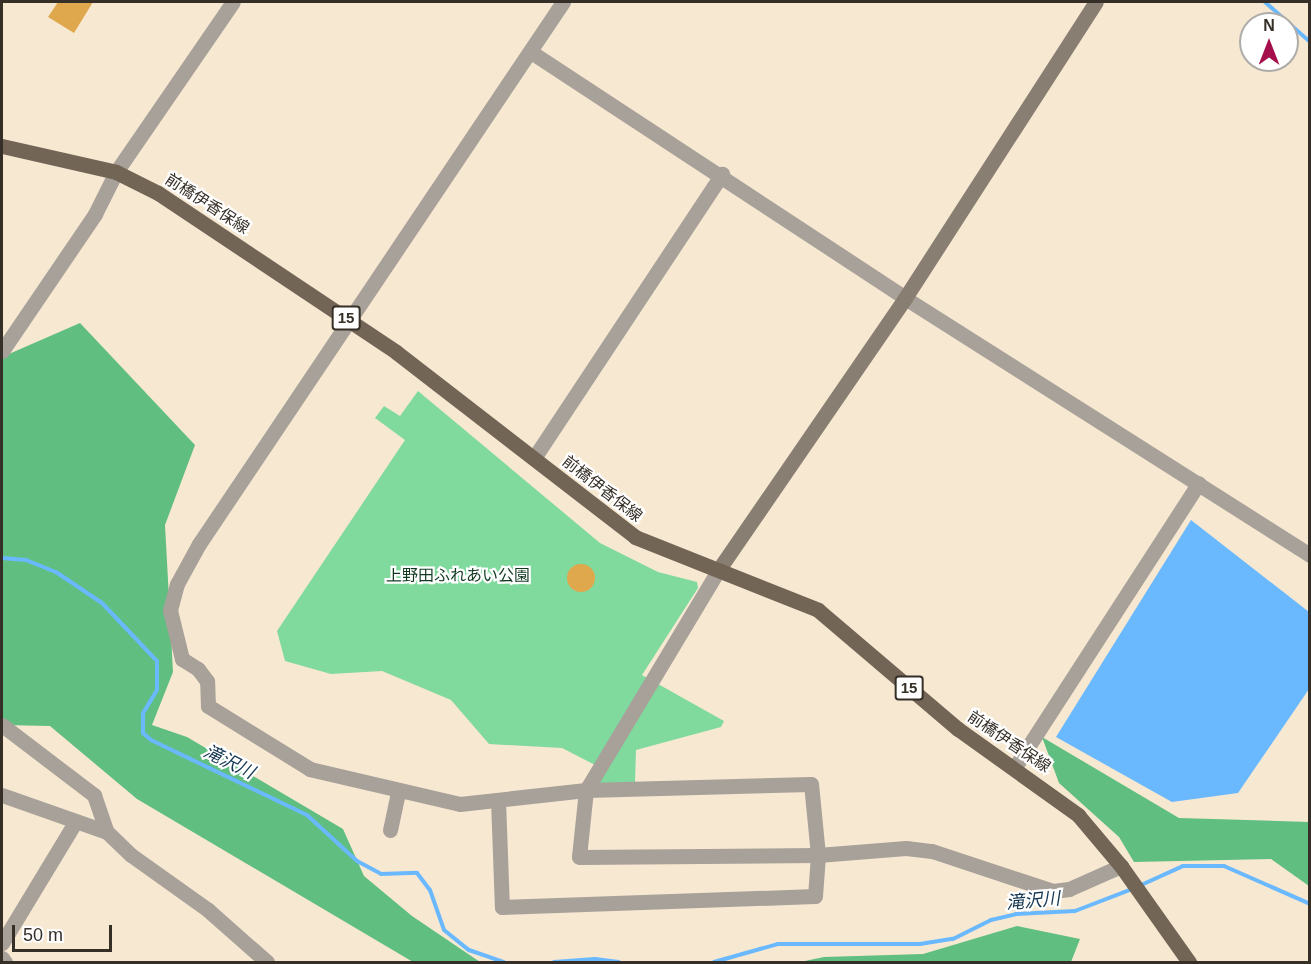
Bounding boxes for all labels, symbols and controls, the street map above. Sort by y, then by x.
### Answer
north arrow [1239,12,1299,72]
text: N [1263,17,1275,34]
street label: 前橋伊香保線 [162,170,252,238]
road number: 15 [331,306,361,330]
street label: 前橋伊香保線 [558,452,646,526]
park label: 上野田ふれあい公園 [386,566,530,586]
road number: 15 [894,676,924,700]
street label: 前橋伊香保線 [964,707,1054,777]
water label: 滝沢川 [200,740,258,784]
water label: 滝沢川 [1005,888,1061,914]
scale bar [15,913,116,951]
text: 50 m [23,925,63,945]

